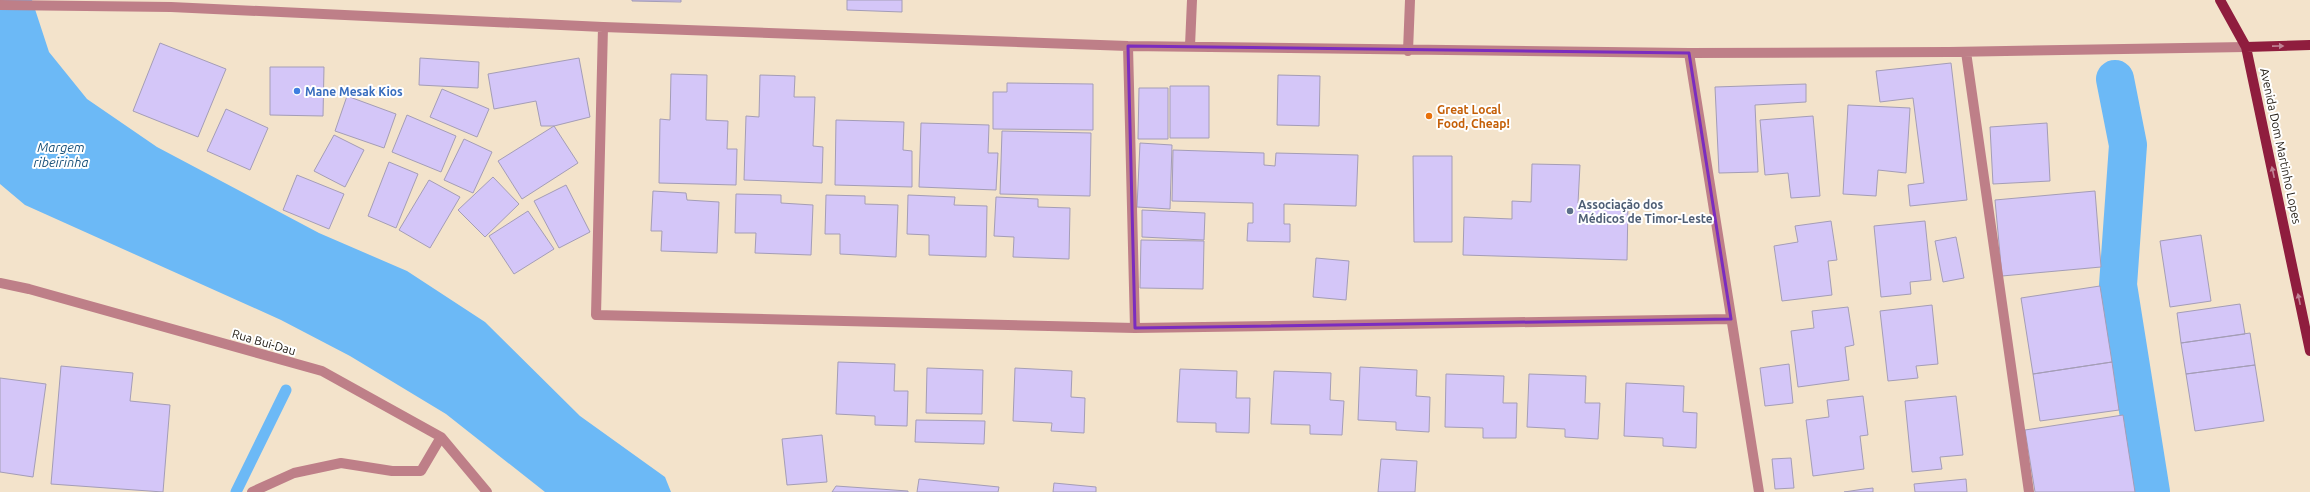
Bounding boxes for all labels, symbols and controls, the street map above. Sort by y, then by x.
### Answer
one-way arrow [2272,43,2285,49]
street label: Avenida Dom Martinho Lopes [2258,67,2304,225]
place label: Mane Mesak Kios [305,85,403,98]
marker: Mane Mesak Kios [292,86,302,96]
place label: Great Local Food, Cheap! [1437,103,1510,130]
marker: Great Local Food, Cheap! [1424,111,1434,121]
water label: Margem ribeirinha [34,140,88,169]
one-way arrow [2269,166,2275,178]
place label: Associação dos Médicos de Timor-Leste [1578,198,1713,225]
marker: Associação dos Médicos de Timor-Leste [1565,206,1575,216]
one-way arrow [2296,293,2302,305]
street label: Rua Bui-Dau [231,327,297,357]

